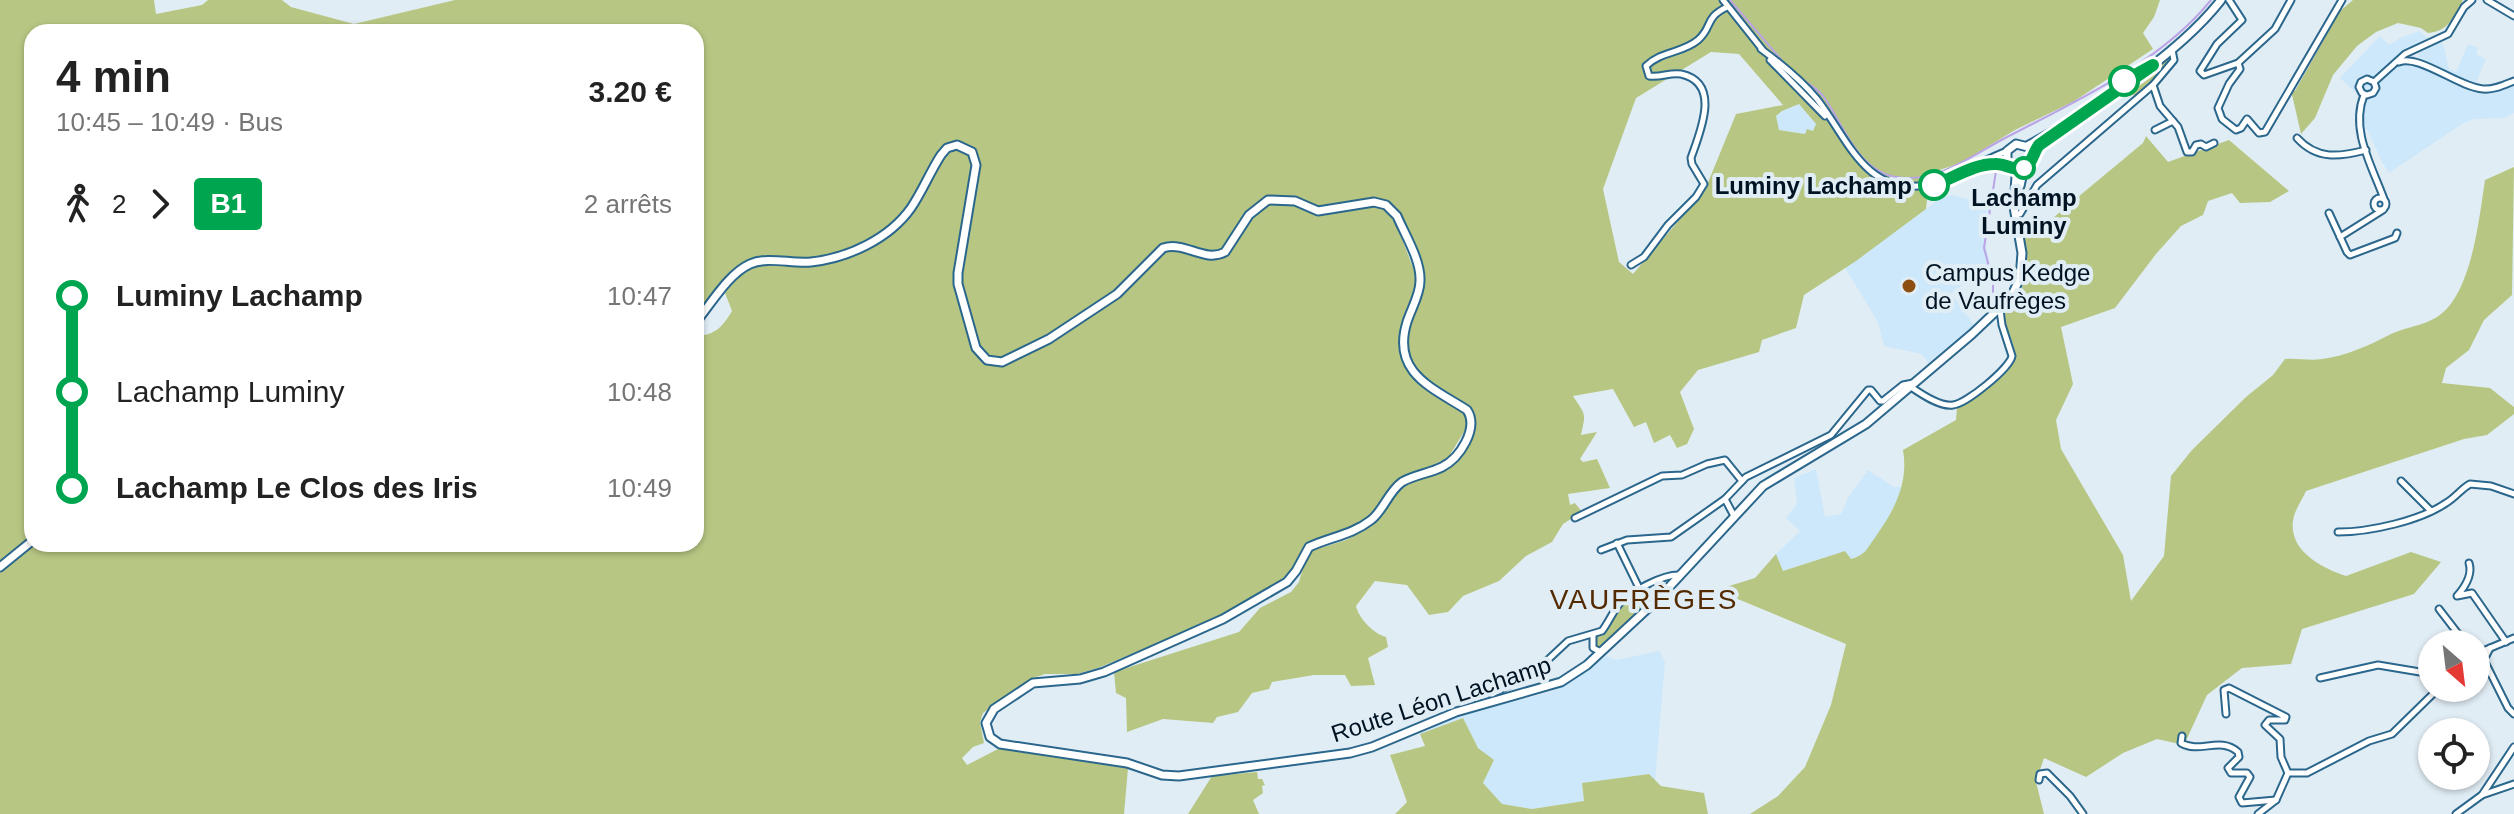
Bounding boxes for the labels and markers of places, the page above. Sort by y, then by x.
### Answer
unlabelled marker [2109,66,2139,96]
marker: Lachamp Luminy [2013,157,2035,179]
marker: Luminy Lachamp [1919,170,1949,200]
place label: Luminy Lachamp [1715,172,1912,199]
place label: Lachamp Luminy [1971,184,2077,239]
place label: Campus Kedge de Vaufrèges [1925,259,2090,314]
marker: Campus Kedge de Vaufrèges [1900,277,1918,295]

